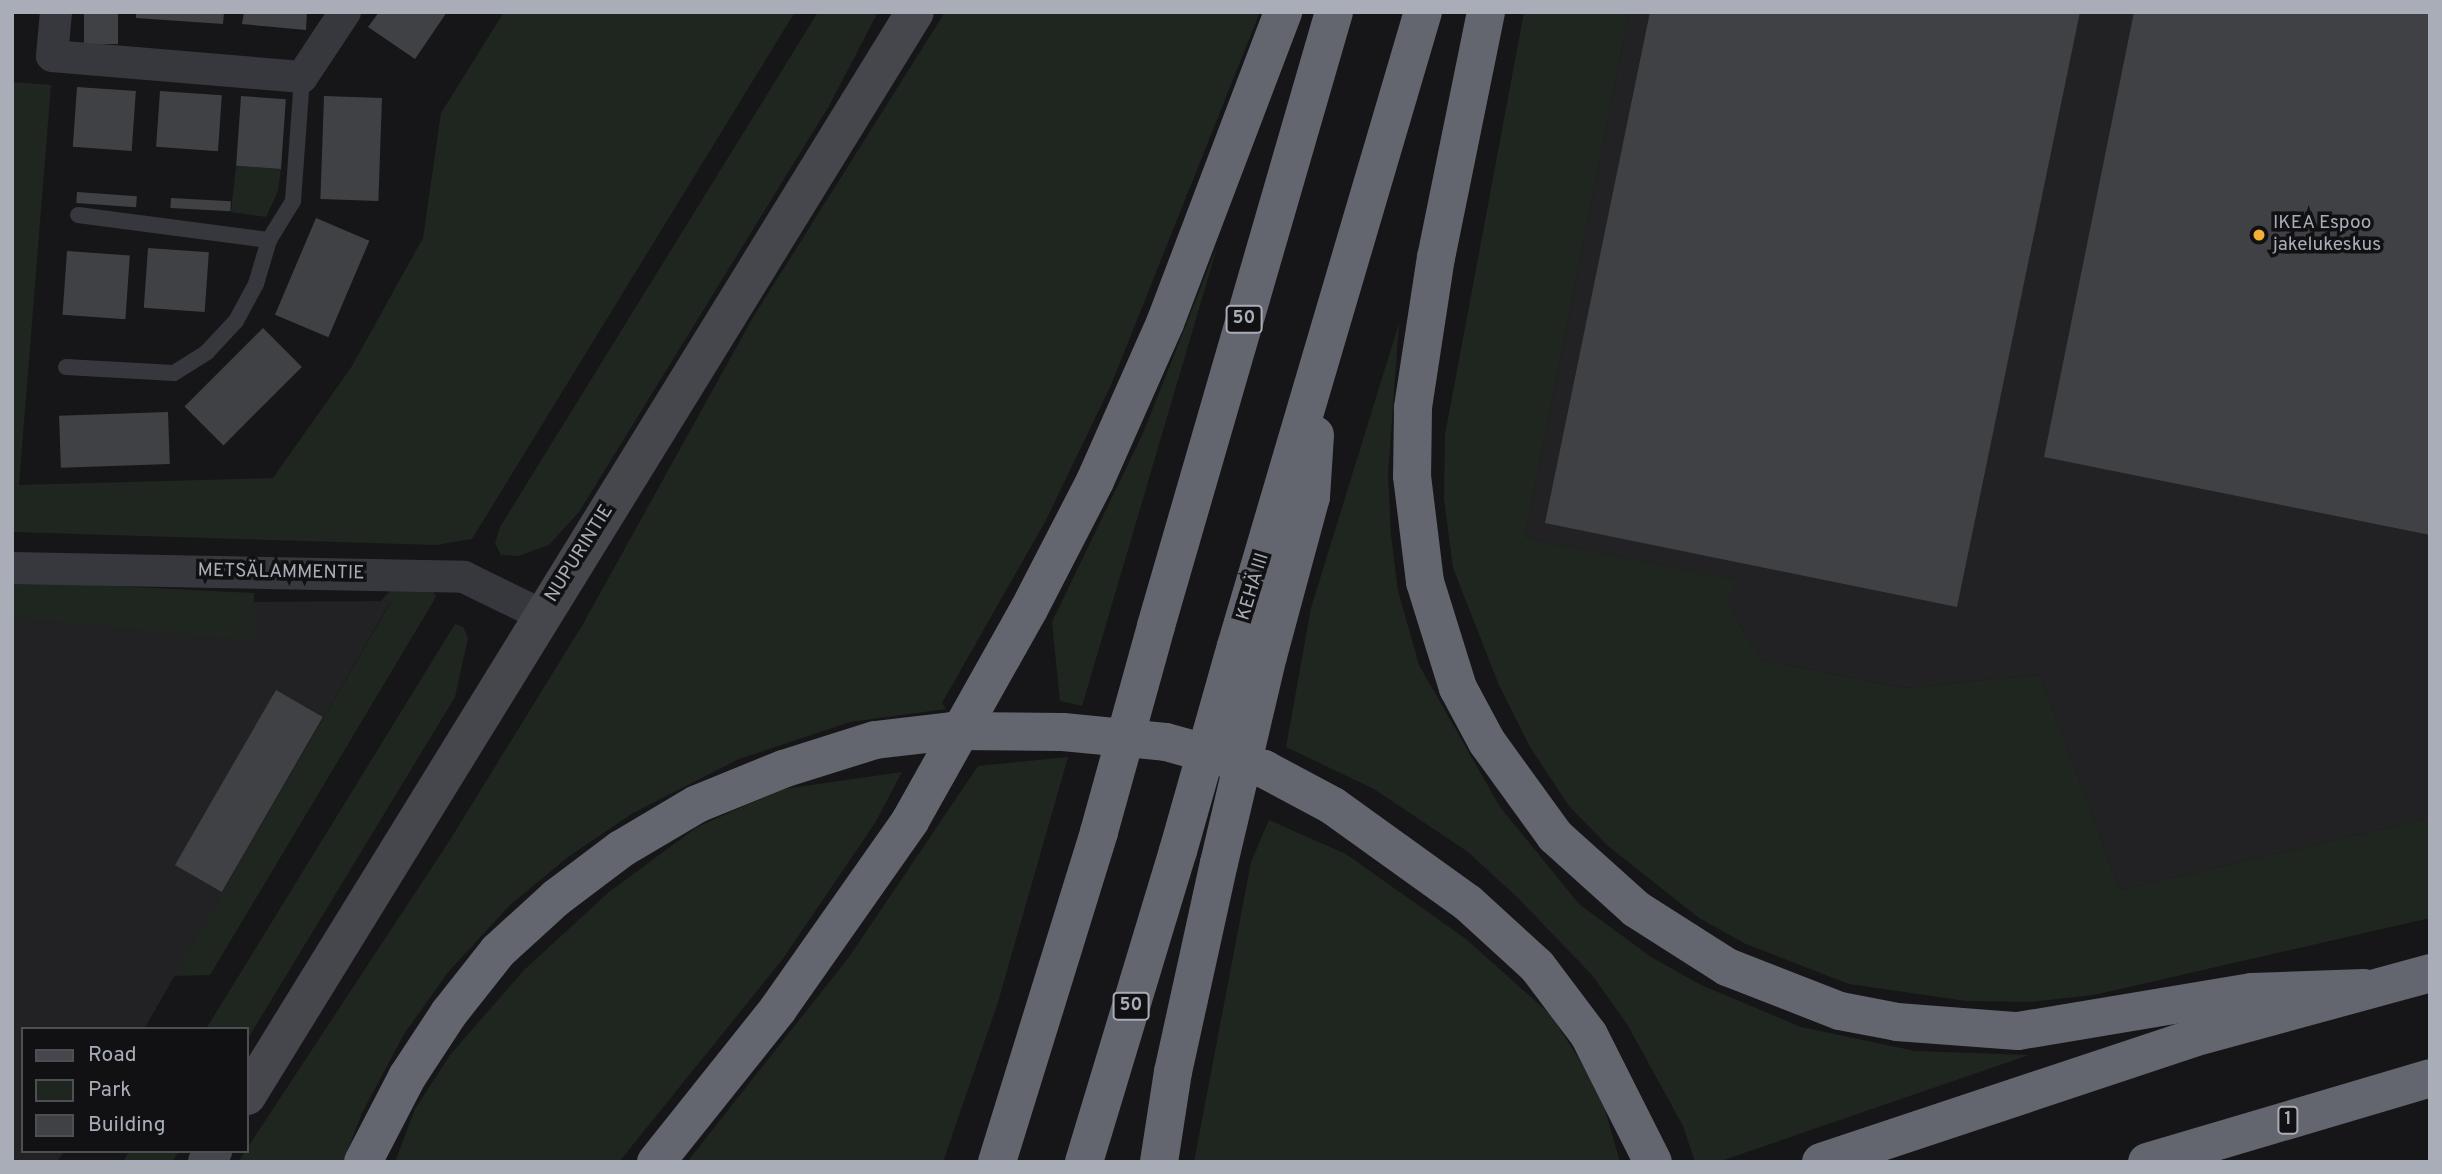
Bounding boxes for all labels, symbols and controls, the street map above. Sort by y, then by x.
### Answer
place label: IKEA Espoo jakelukeskus [2273,213,2381,257]
marker: IKEA Espoo jakelukeskus [2251,227,2267,243]
road number: 50 [1225,304,1263,334]
street label: NUPURINTIE [541,501,619,607]
street label: KEHÄ III [1233,550,1275,624]
street label: METSÄLAMMENTIE [197,560,365,586]
road number: 50 [1112,992,1150,1021]
legend [21,1027,248,1153]
text: Road [88,1042,137,1069]
text: Park [88,1077,131,1104]
road number: 1 [2276,1106,2300,1134]
text: Building [88,1112,166,1139]

